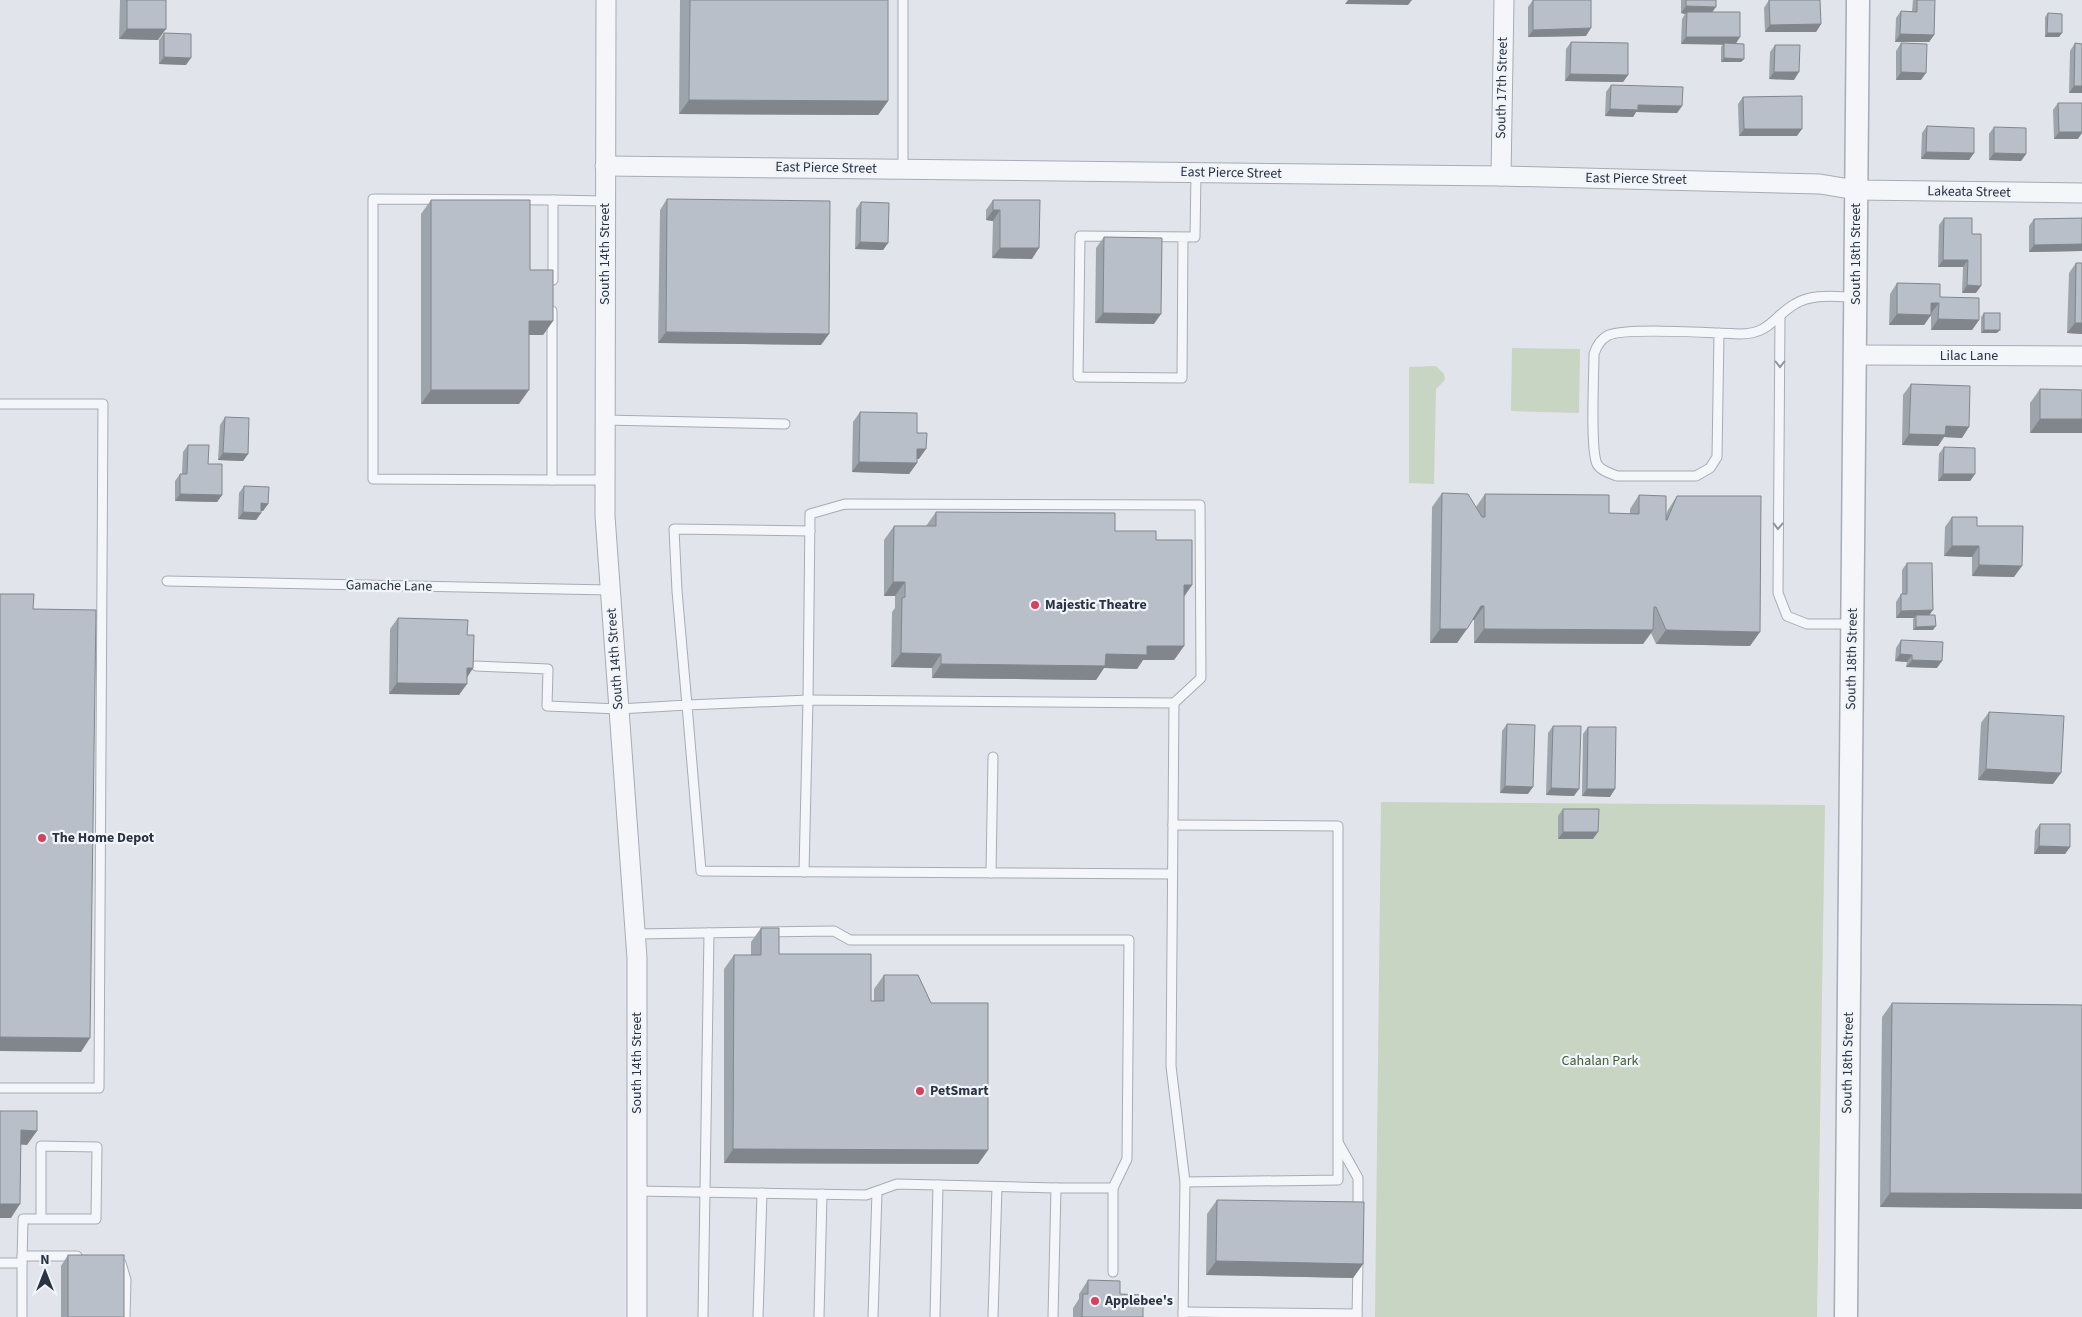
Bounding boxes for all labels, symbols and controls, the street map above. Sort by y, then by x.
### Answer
street label: South 17th Street [1491,37,1513,139]
street label: East Pierce Street [775,157,877,179]
street label: East Pierce Street [1180,162,1282,184]
street label: East Pierce Street [1585,168,1687,190]
street label: Lakeata Street [1927,181,2011,203]
street label: South 14th Street [595,203,615,305]
street label: South 18th Street [1846,203,1866,305]
street label: Lilac Lane [1940,346,1998,366]
one-way arrow [1775,360,1785,368]
one-way arrow [1773,522,1783,530]
street label: Gamache Lane [346,575,433,597]
place label: Majestic Theatre [1045,595,1147,615]
marker: Majestic Theatre [1029,599,1041,611]
street label: South 14th Street [601,607,629,711]
street label: South 18th Street [1841,608,1863,710]
place label: The Home Depot [52,828,155,848]
marker: The Home Depot [36,832,48,844]
street label: South 14th Street [627,1012,647,1114]
street label: South 18th Street [1837,1012,1859,1114]
park label: Cahalan Park [1562,1051,1639,1071]
place label: PetSmart [930,1081,989,1101]
marker: PetSmart [914,1085,926,1097]
north arrow [20,1247,70,1297]
text: N [40,1250,50,1270]
place label: Applebee's [1104,1291,1173,1311]
marker: Applebee's [1089,1295,1101,1307]

